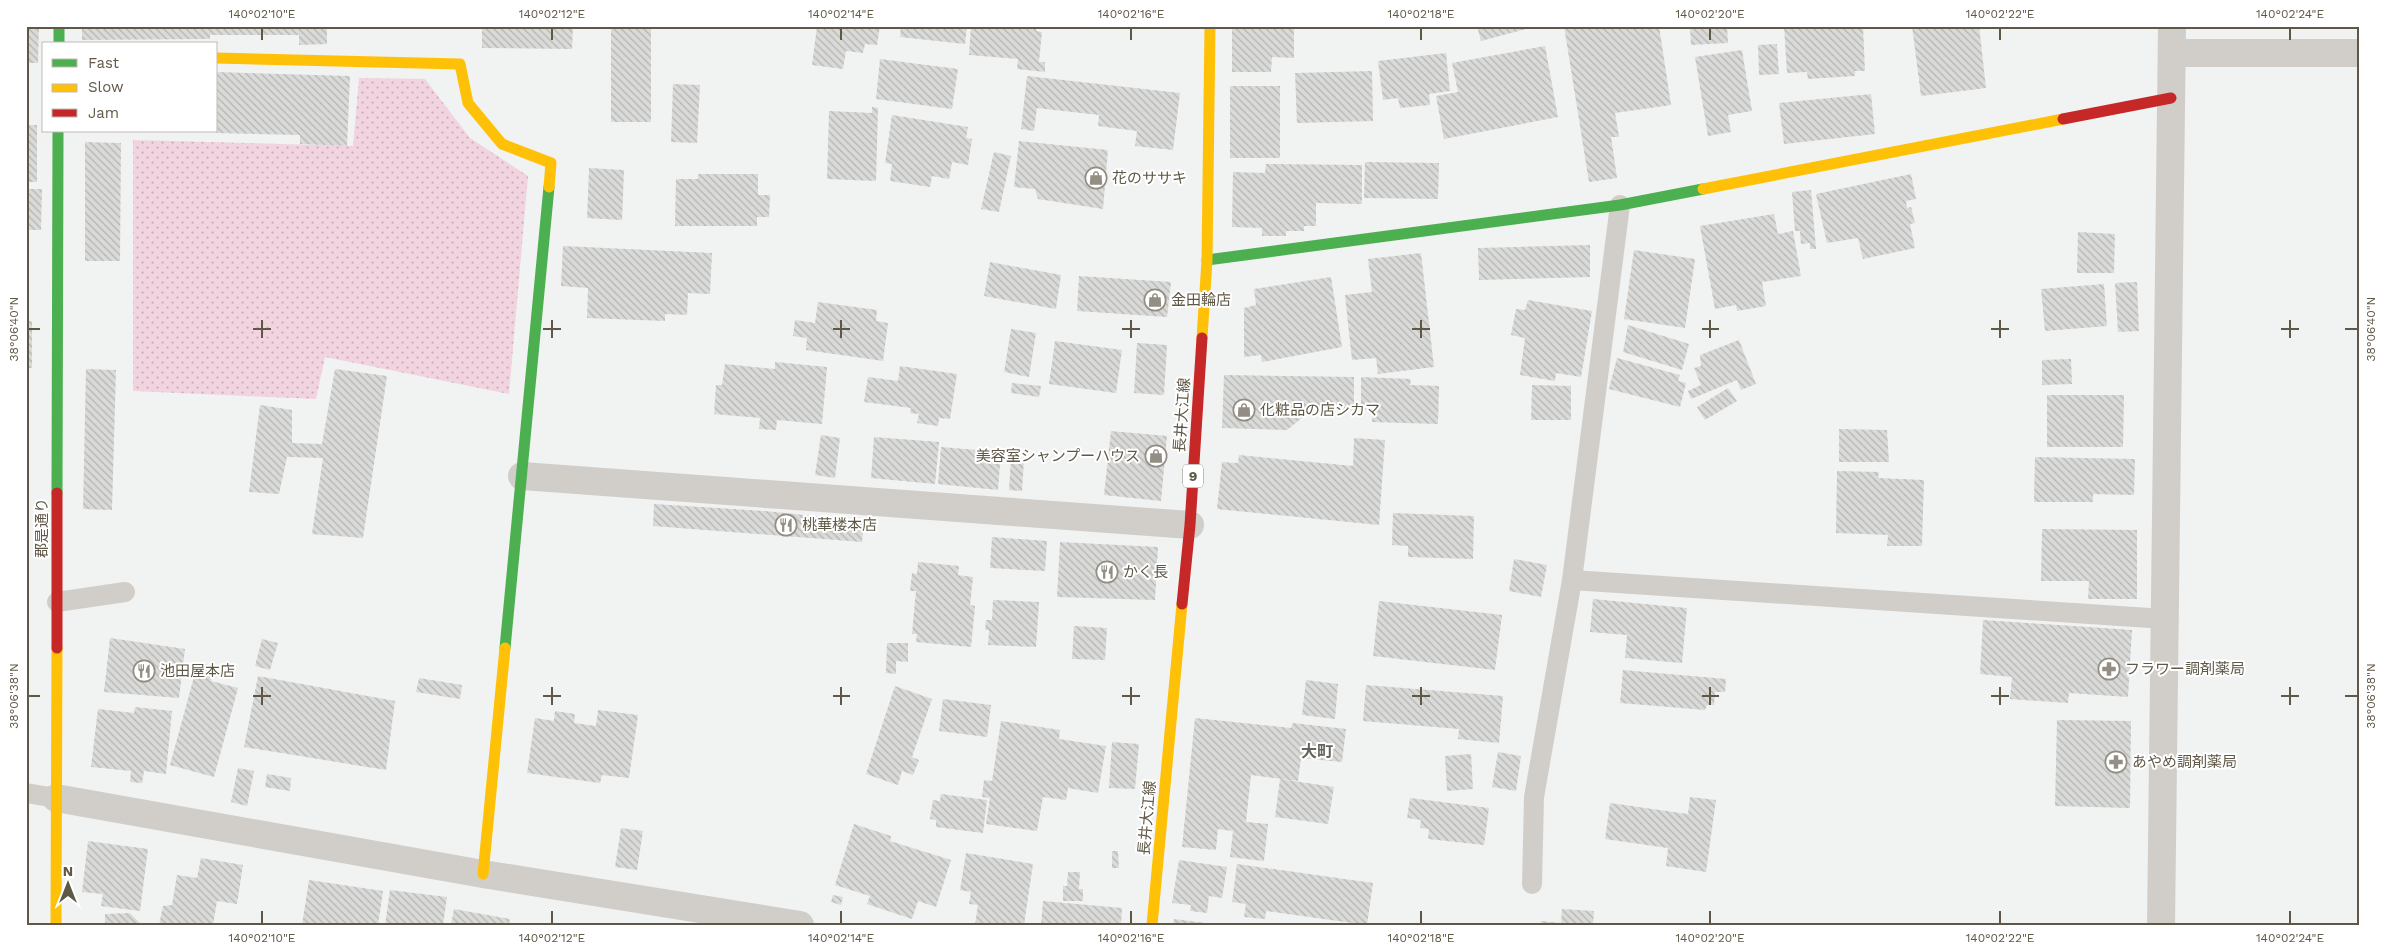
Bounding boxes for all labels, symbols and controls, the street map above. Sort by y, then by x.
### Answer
text: 140°02'10"E [229,7,296,21]
text: 140°02'12"E [519,7,586,21]
text: 140°02'14"E [808,7,874,21]
text: 140°02'16"E [1098,7,1165,21]
text: 140°02'18"E [1388,7,1455,21]
text: 140°02'20"E [1675,7,1745,21]
text: 140°02'22"E [1966,7,2035,21]
text: 140°02'24"E [2256,7,2324,21]
legend [42,42,218,132]
text: Fast [88,54,120,72]
text: Slow [88,78,124,96]
text: Jam [88,104,119,122]
shop icon: 花のササキ [1084,166,1108,190]
place label: 花のササキ [1112,169,1187,187]
shop icon: 金田輪店 [1143,288,1167,312]
place label: 金田輪店 [1171,291,1231,309]
text: 38°06'40"N [7,297,21,361]
text: 38°06'40"N [2364,297,2378,361]
street label: 長井大江線 [1170,377,1194,453]
shop icon: 化粧品の店シカマ [1232,398,1256,422]
place label: 化粧品の店シカマ [1260,401,1380,419]
shop icon: 美容室シャンプーハウス [1144,444,1168,468]
place label: 美容室シャンプーハウス [976,447,1140,465]
road number: 9 [1183,464,1203,488]
street label: 郡是通り [33,498,51,558]
restaurant icon: 桃華楼本店 [774,513,798,537]
place label: 桃華楼本店 [802,516,877,534]
restaurant icon: かく長 [1095,560,1119,584]
place label: かく長 [1123,563,1168,581]
pharmacy icon: フラワー調剤薬局 [2097,657,2121,681]
restaurant icon: 池田屋本店 [132,659,156,683]
place label: フラワー調剤薬局 [2125,660,2245,678]
place label: 池田屋本店 [160,662,235,680]
text: 38°06'38"N [7,663,21,729]
text: 38°06'38"N [2364,663,2378,729]
district label: 大町 [1301,742,1333,761]
pharmacy icon: あやめ調剤薬局 [2104,750,2128,774]
place label: あやめ調剤薬局 [2132,753,2237,771]
street label: 長井大江線 [1135,780,1159,856]
north arrow [42,858,92,908]
text: N [63,863,73,879]
text: 140°02'10"E [229,931,296,945]
text: 140°02'12"E [519,931,586,945]
text: 140°02'14"E [808,931,874,945]
text: 140°02'16"E [1098,931,1165,945]
text: 140°02'18"E [1388,931,1455,945]
text: 140°02'20"E [1675,931,1745,945]
text: 140°02'22"E [1966,931,2035,945]
text: 140°02'24"E [2256,931,2324,945]

